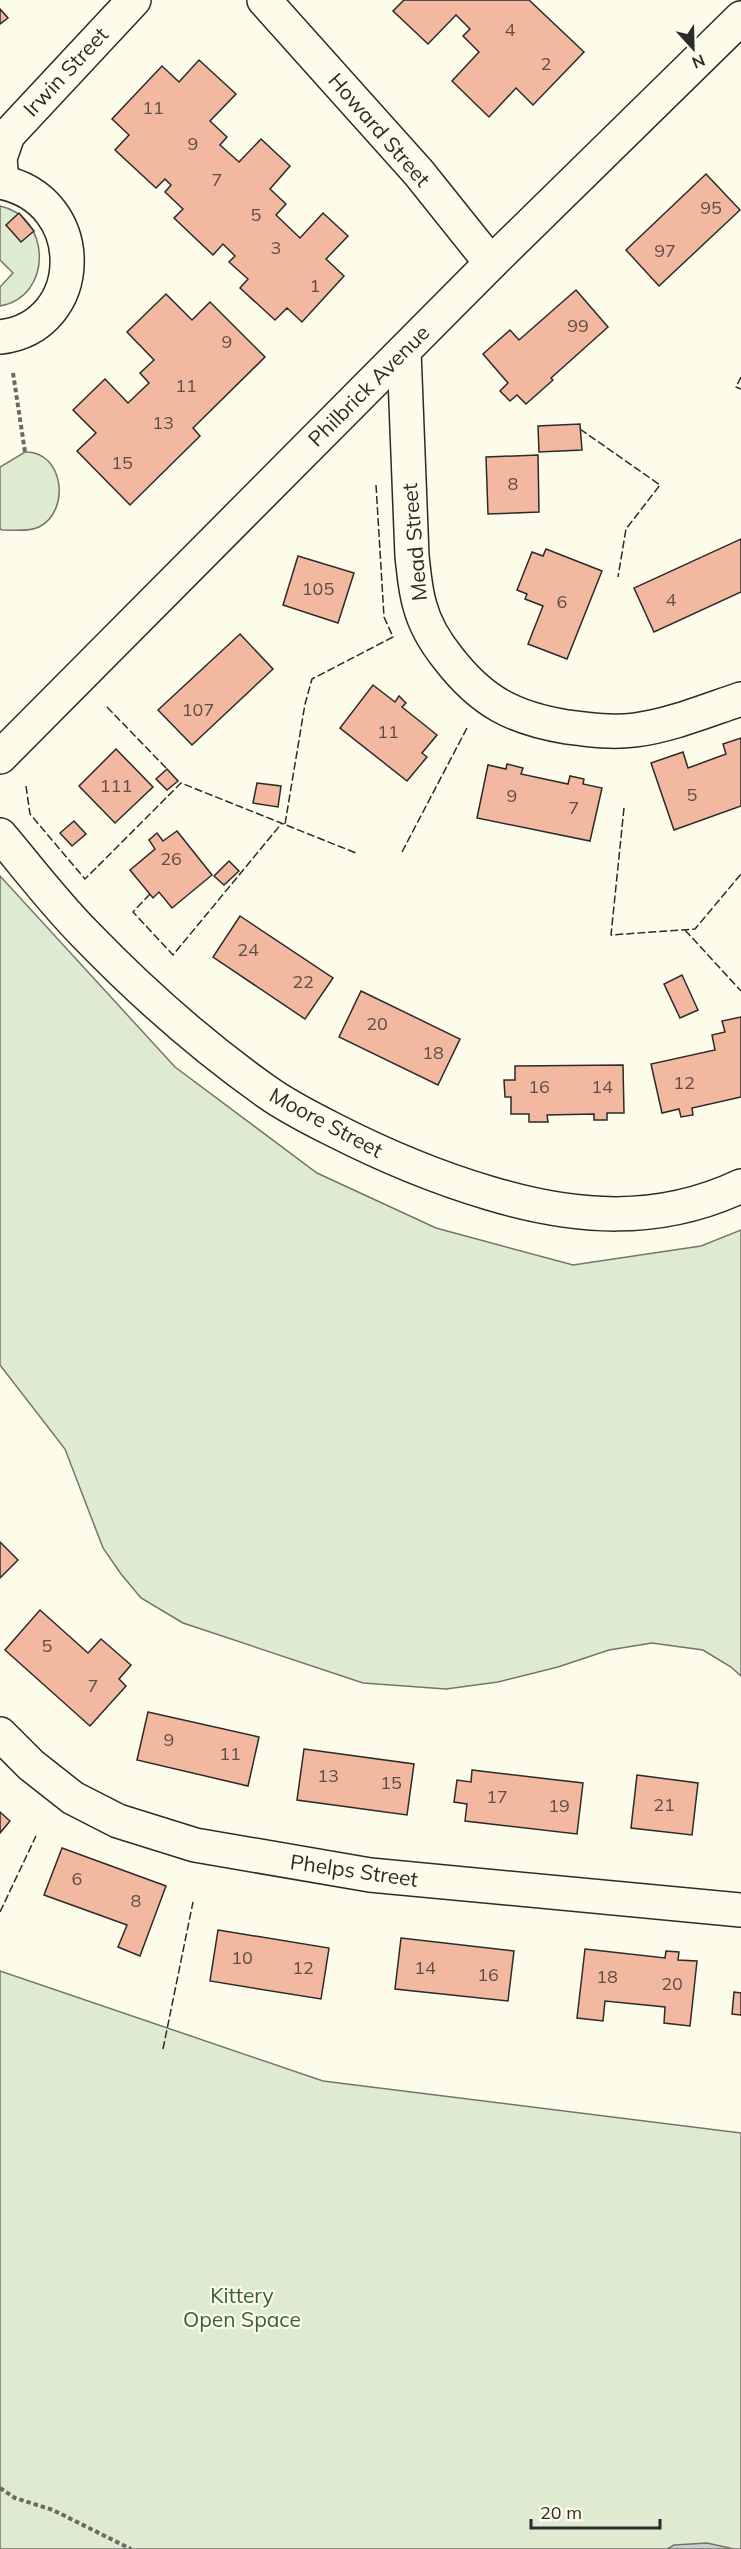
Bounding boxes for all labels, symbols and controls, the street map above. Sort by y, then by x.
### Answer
house number: 4 [505,18,516,41]
north arrow [663,18,723,78]
street label: Irwin Street [17,21,113,121]
text: N [689,50,708,73]
house number: 2 [541,52,551,75]
street label: Howard Street [323,67,436,192]
house number: 11 [142,96,164,119]
house number: 9 [188,132,198,155]
house number: 7 [212,168,222,191]
house number: 95 [700,196,722,219]
house number: 5 [251,203,262,226]
house number: 3 [271,236,281,259]
house number: 97 [654,239,676,262]
house number: 1 [310,274,320,297]
house number: 99 [567,314,589,337]
street label: Philbrick Avenue [302,319,434,451]
house number: 9 [222,330,232,353]
house number: 11 [175,374,197,397]
house number: 13 [152,411,174,434]
house number: 15 [111,451,133,474]
house number: 8 [508,472,518,495]
street label: Mead Street [396,482,432,602]
house number: 105 [302,577,334,600]
house number: 4 [666,588,677,611]
house number: 6 [557,590,567,613]
house number: 107 [182,698,214,721]
house number: 11 [377,720,399,743]
house number: 111 [100,774,132,797]
house number: 5 [687,783,698,806]
house number: 9 [507,784,517,807]
house number: 7 [569,796,579,819]
house number: 26 [160,847,182,870]
house number: 24 [237,938,259,961]
house number: 22 [292,970,314,993]
house number: 20 [366,1012,388,1035]
house number: 18 [422,1041,444,1064]
house number: 12 [673,1071,695,1094]
house number: 16 [528,1075,550,1098]
house number: 14 [591,1075,613,1098]
street label: Moore Street [265,1081,388,1163]
house number: 5 [42,1634,53,1657]
house number: 7 [88,1674,98,1697]
house number: 9 [164,1728,174,1751]
house number: 11 [219,1742,241,1765]
house number: 13 [317,1764,339,1787]
house number: 15 [380,1771,402,1794]
house number: 17 [486,1785,508,1808]
house number: 21 [653,1793,675,1816]
house number: 19 [548,1794,570,1817]
street label: Phelps Street [288,1848,420,1892]
house number: 6 [72,1867,82,1890]
house number: 8 [131,1889,141,1912]
house number: 10 [231,1946,253,1969]
house number: 12 [292,1956,314,1979]
house number: 14 [414,1956,436,1979]
house number: 16 [477,1963,499,1986]
house number: 18 [596,1965,618,1988]
house number: 20 [661,1972,683,1995]
park label: Kittery Open Space [183,2282,301,2332]
scale bar [531,2492,660,2530]
text: 20 m [540,2501,582,2524]

